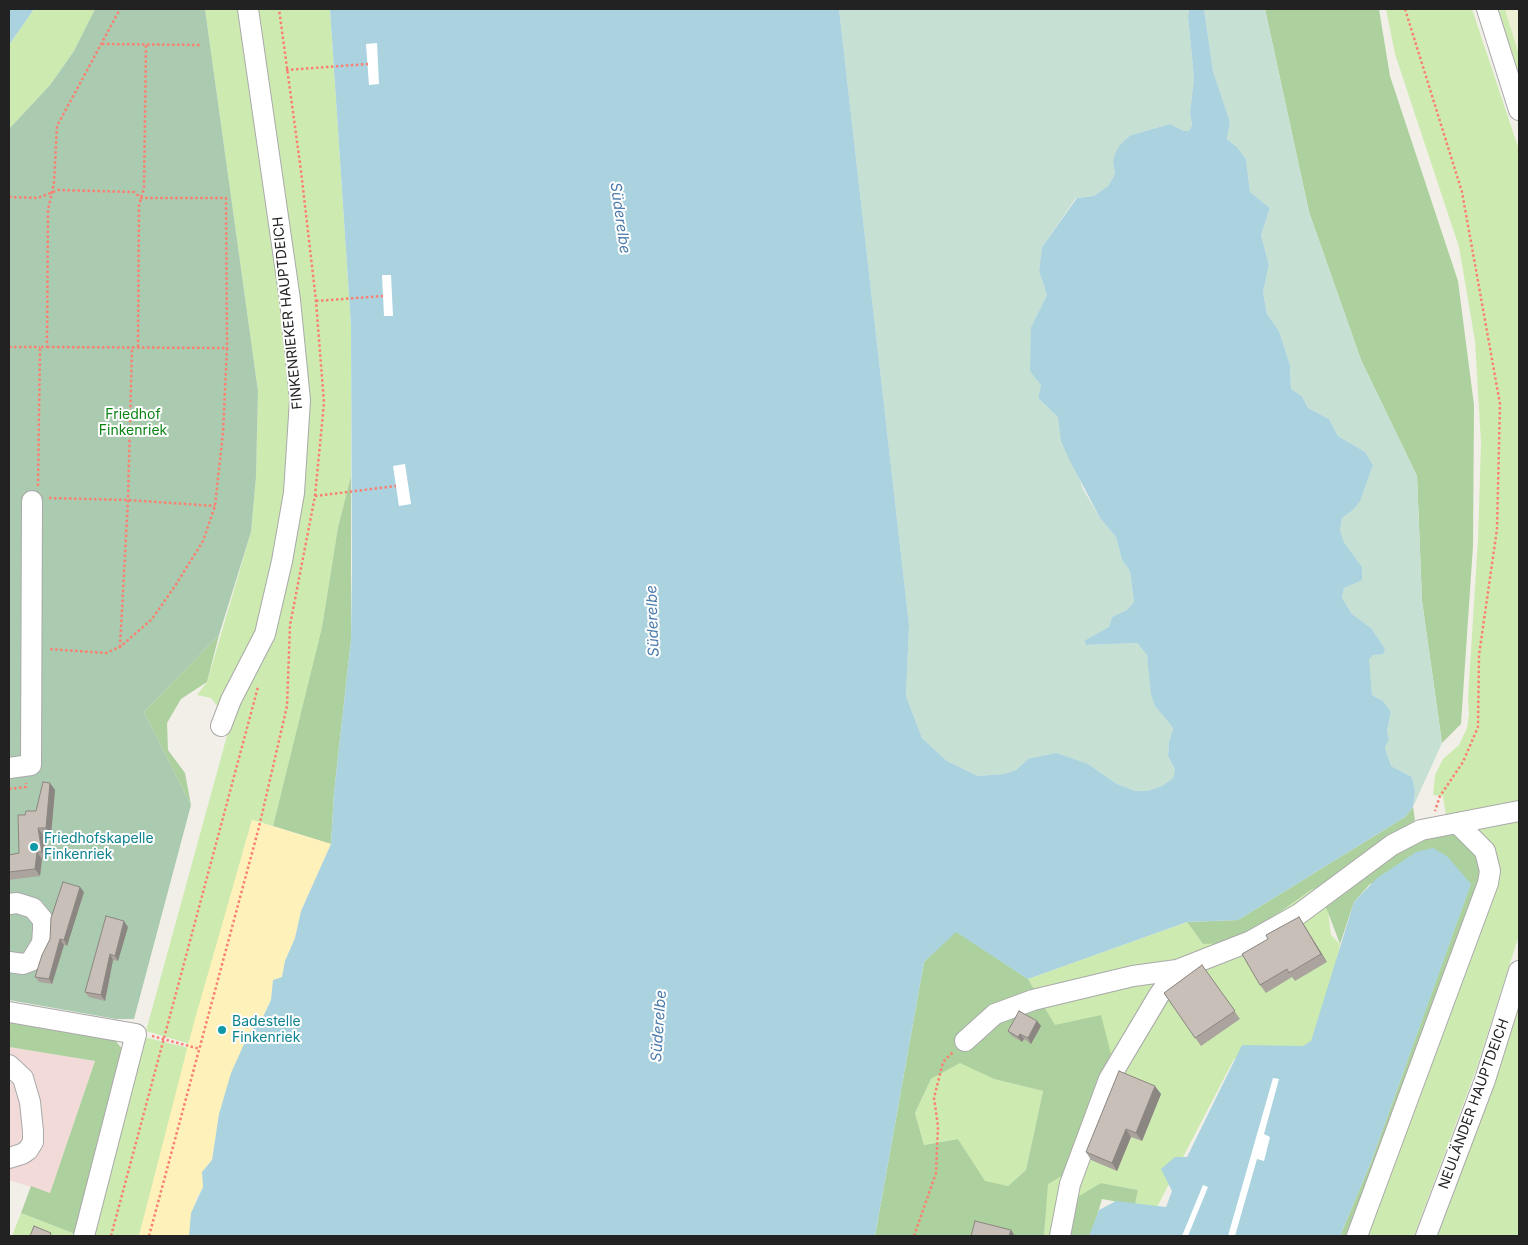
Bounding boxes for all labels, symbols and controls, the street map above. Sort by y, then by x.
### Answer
water label: Süderelbe [606,181,634,255]
street label: FINKENRIEKER HAUPTDEICH [270,216,306,410]
park label: Friedhof Finkenriek [99,407,167,440]
water label: Süderelbe [643,585,663,657]
place label: Friedhofskapelle Finkenriek [44,831,154,864]
marker: Friedhofskapelle Finkenriek [28,841,40,853]
water label: Süderelbe [648,990,670,1062]
place label: Badestelle Finkenriek [232,1014,301,1046]
street label: NEULÄNDER HAUPTDEICH [1435,1017,1513,1191]
marker: Badestelle Finkenriek [216,1024,228,1036]

